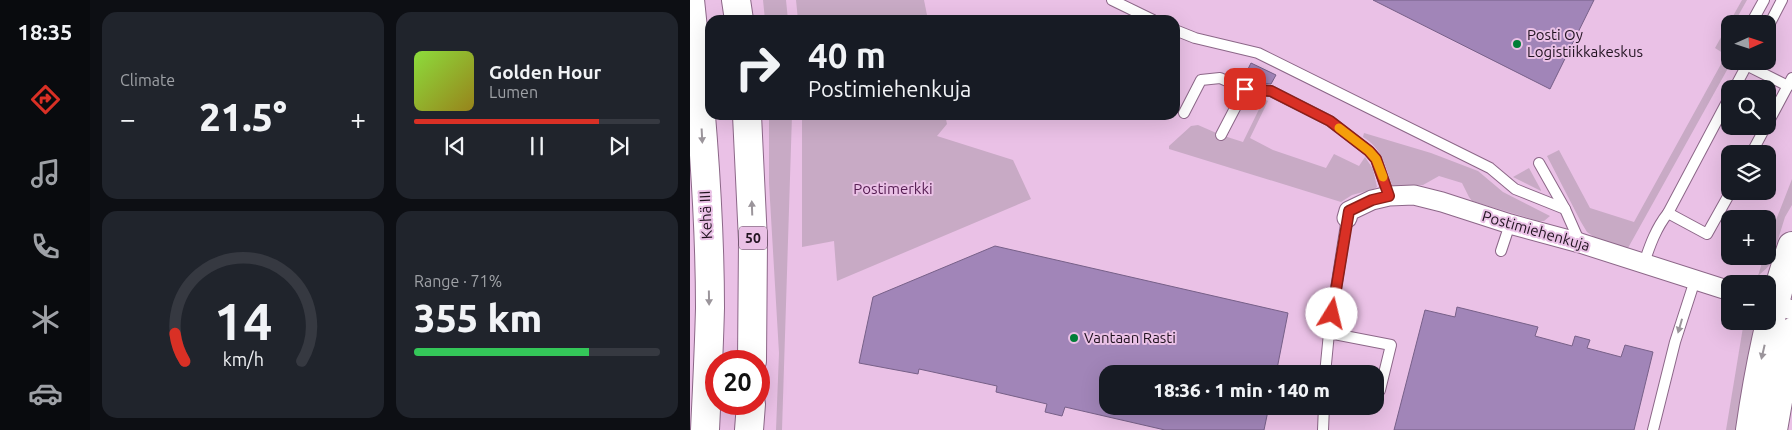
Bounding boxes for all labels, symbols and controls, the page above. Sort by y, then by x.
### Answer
north arrow [1721,15,1776,70]
map controls [1721,15,1776,330]
text: 18:35 [17,19,73,44]
place label: Posti Oy Logistiikkakeskus [1527,26,1643,60]
icon: right [725,35,790,100]
text: 40 m [808,35,886,75]
marker: Posti Oy Logistiikkakeskus [1511,38,1523,50]
text: Golden Hour [489,61,601,83]
pin [1224,68,1266,110]
text: Climate [120,71,175,89]
icon: arrive [1231,75,1259,103]
text: Postimiehenkuja [808,76,971,101]
button: search [1721,80,1776,135]
icon: directions [28,82,63,117]
text: Lumen [489,83,538,101]
text: 21.5° [199,96,287,138]
text: − [120,103,136,134]
text: + [350,103,366,134]
one-way arrow [698,128,706,144]
icon: previous [441,132,469,160]
icon: pause [523,132,551,160]
icon: next [605,132,633,160]
button: layers [1721,145,1776,200]
icon: music [28,156,63,191]
park label: Postimerkki [853,180,933,197]
street label: Kehä III [696,190,715,240]
one-way arrow [748,199,756,215]
street label: Postimiehenkuja [1480,207,1592,254]
button: + [1721,210,1776,265]
road number: 50 [739,227,767,250]
icon: phone [28,229,63,264]
text: Range · 71% [414,272,502,290]
button: − [1721,275,1776,330]
position arrow [1305,287,1357,339]
one-way arrow [706,290,714,306]
text: 14 [214,292,272,350]
text: 355 km [414,297,542,339]
icon: climate [28,302,63,337]
one-way arrow [1676,319,1684,334]
place label: Vantaan Rasti [1084,329,1176,346]
marker: Vantaan Rasti [1068,332,1080,344]
one-way arrow [1758,345,1766,361]
text: km/h [222,349,264,369]
speed limit sign: 20 [705,350,770,415]
icon: car [28,376,63,411]
text: 18:36 · 1 min · 140 m [1153,379,1330,401]

